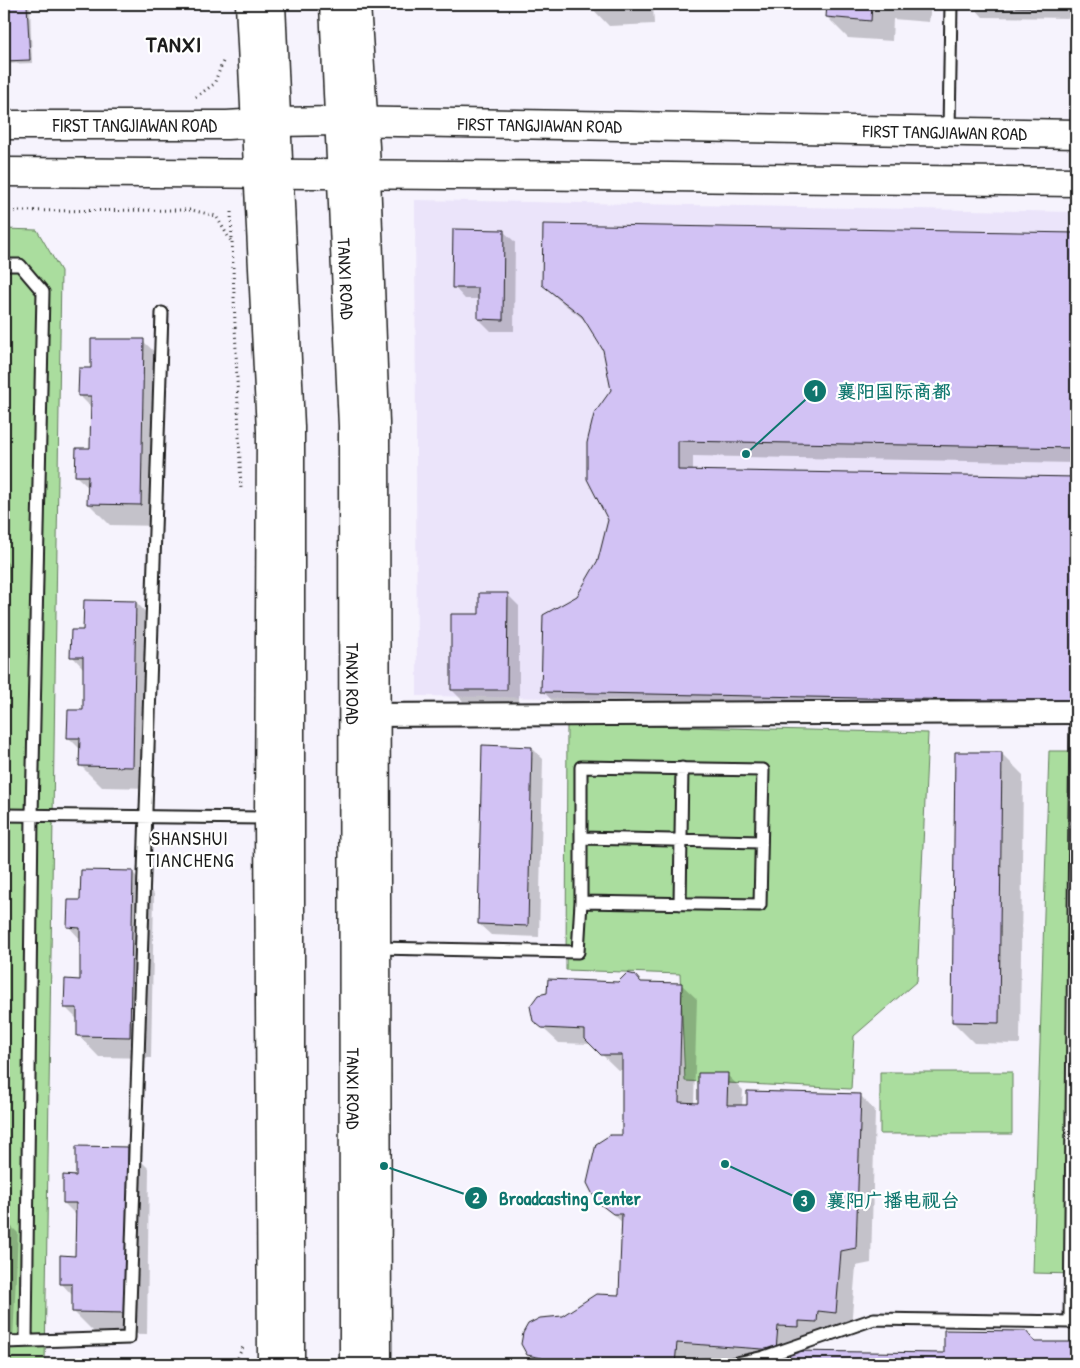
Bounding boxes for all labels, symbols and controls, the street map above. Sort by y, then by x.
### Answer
district label: TANXI [145,29,202,59]
street label: FIRST TANGJIAWAN ROAD [456,111,623,138]
street label: FIRST TANGJIAWAN ROAD [52,113,218,138]
street label: FIRST TANGJIAWAN ROAD [861,118,1028,146]
street label: TANXI ROAD [332,237,361,320]
callout: 襄阳国际商都 [802,374,961,408]
text: 襄阳国际商都 [837,378,951,404]
text: 1 [812,380,818,401]
street label: TANXI ROAD [341,643,366,725]
district label: SHANSHUI TIANCHENG [146,825,234,873]
street label: TANXI ROAD [341,1048,366,1130]
callout: Broadcasting Center [464,1181,650,1215]
callout: 襄阳广播电视台 [792,1184,970,1218]
text: Broadcasting Center [499,1185,642,1212]
text: 2 [472,1187,480,1208]
text: 襄阳广播电视台 [826,1187,960,1213]
text: 3 [801,1190,808,1211]

